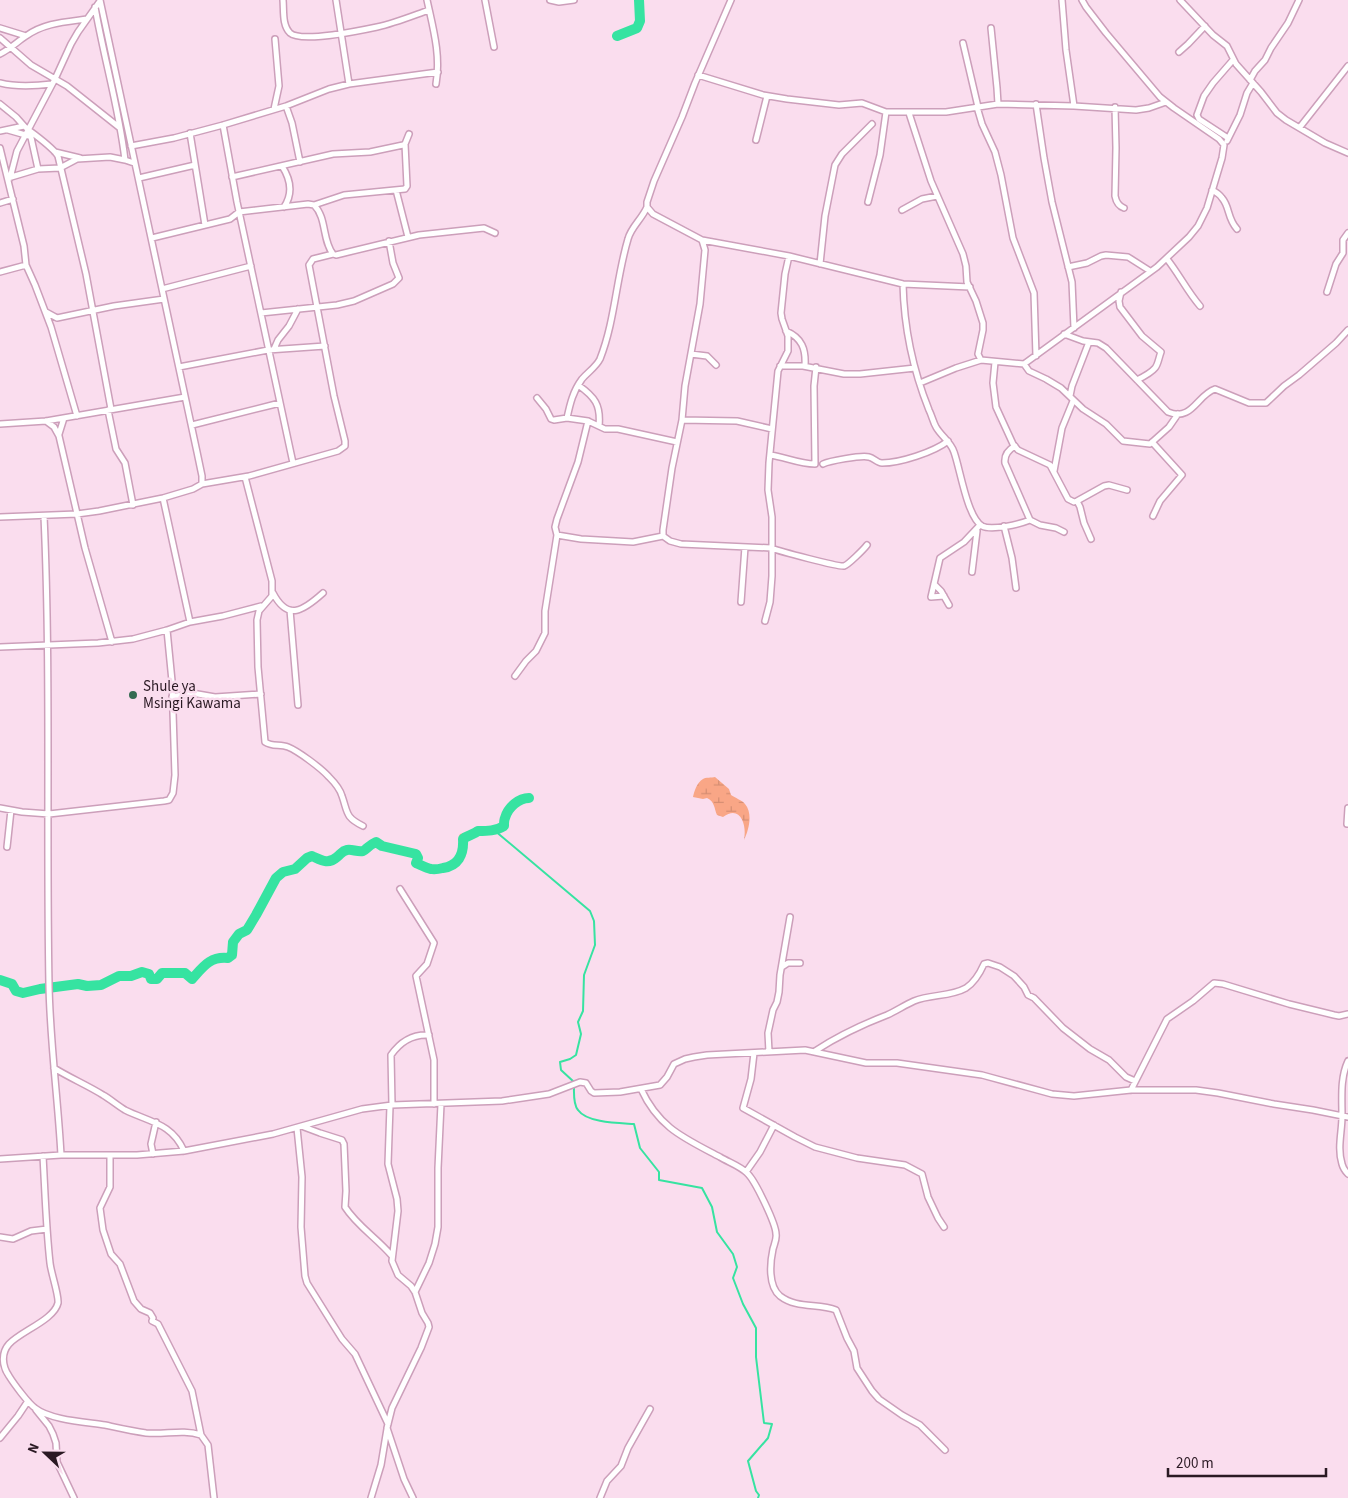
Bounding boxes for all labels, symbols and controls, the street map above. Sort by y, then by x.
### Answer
place label: Shule ya Msingi Kawama [143,676,241,714]
marker: Shule ya Msingi Kawama [127,689,139,701]
north arrow [20,1428,70,1478]
text: N [23,1440,45,1457]
scale bar [1168,1446,1326,1478]
text: 200 m [1176,1453,1214,1474]

